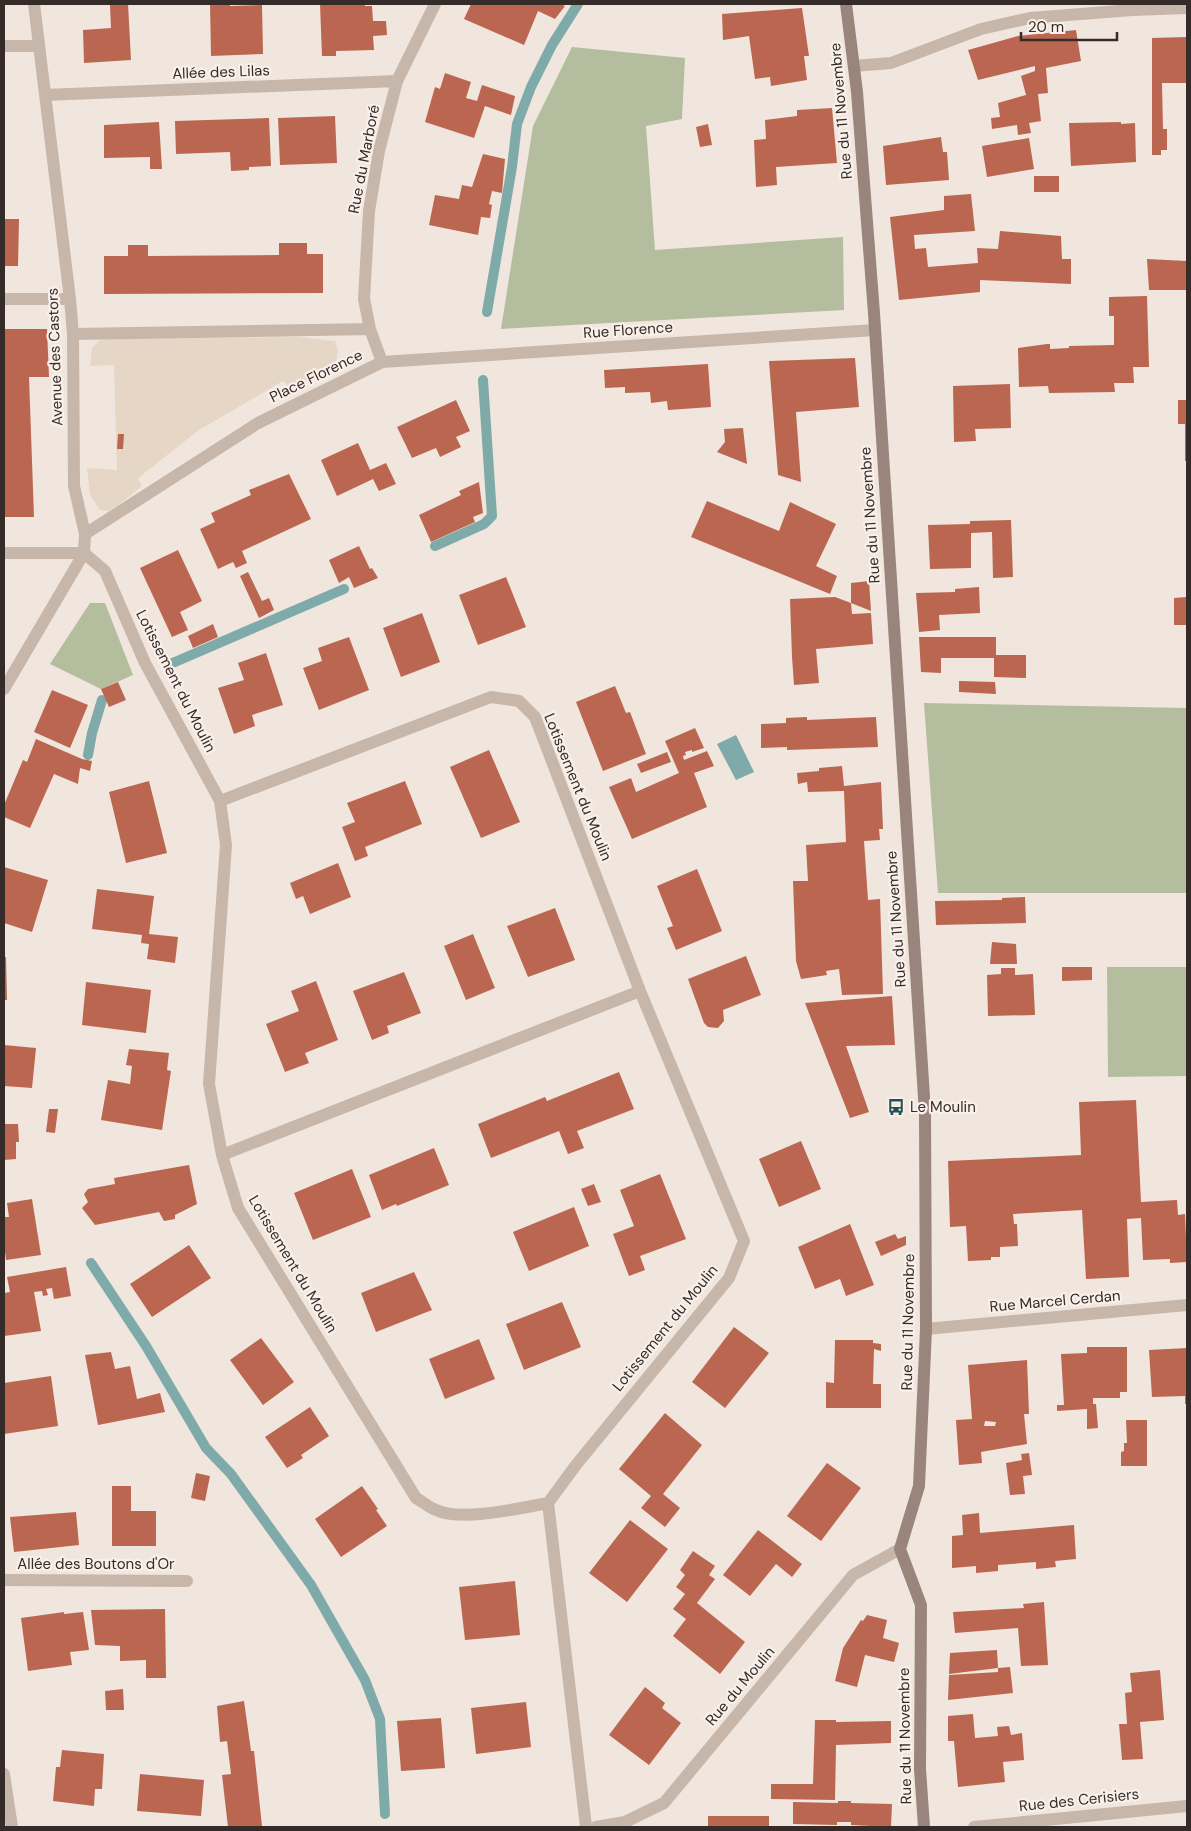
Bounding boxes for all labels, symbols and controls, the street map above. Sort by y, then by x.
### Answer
scale bar [1021,10,1117,42]
text: 20 m [1028,17,1064,37]
street label: Rue du 11 Novembre [825,42,857,180]
street label: Allée des Lilas [172,60,270,84]
street label: Rue du Marboré [344,103,384,215]
street label: Avenue des Castors [43,288,67,426]
street label: Rue Florence [583,317,673,343]
street label: Place Florence [266,345,366,407]
street label: Rue du 11 Novembre [855,446,885,584]
street label: Lotissement du Moulin [131,606,221,756]
street label: Lotissement du Moulin [539,710,617,864]
street label: Rue du 11 Novembre [881,850,911,988]
bus stop icon: Le Moulin [886,1097,906,1117]
place label: Le Moulin [910,1097,976,1117]
street label: Lotissement du Moulin [244,1191,342,1337]
street label: Rue du 11 Novembre [897,1253,919,1391]
street label: Lotissement du Moulin [608,1261,722,1395]
street label: Rue Marcel Cerdan [989,1285,1121,1317]
street label: Allée des Boutons d'Or [17,1554,175,1574]
street label: Rue du Moulin [701,1642,779,1730]
street label: Rue du 11 Novembre [894,1667,916,1805]
street label: Rue des Cerisiers [1018,1784,1140,1816]

